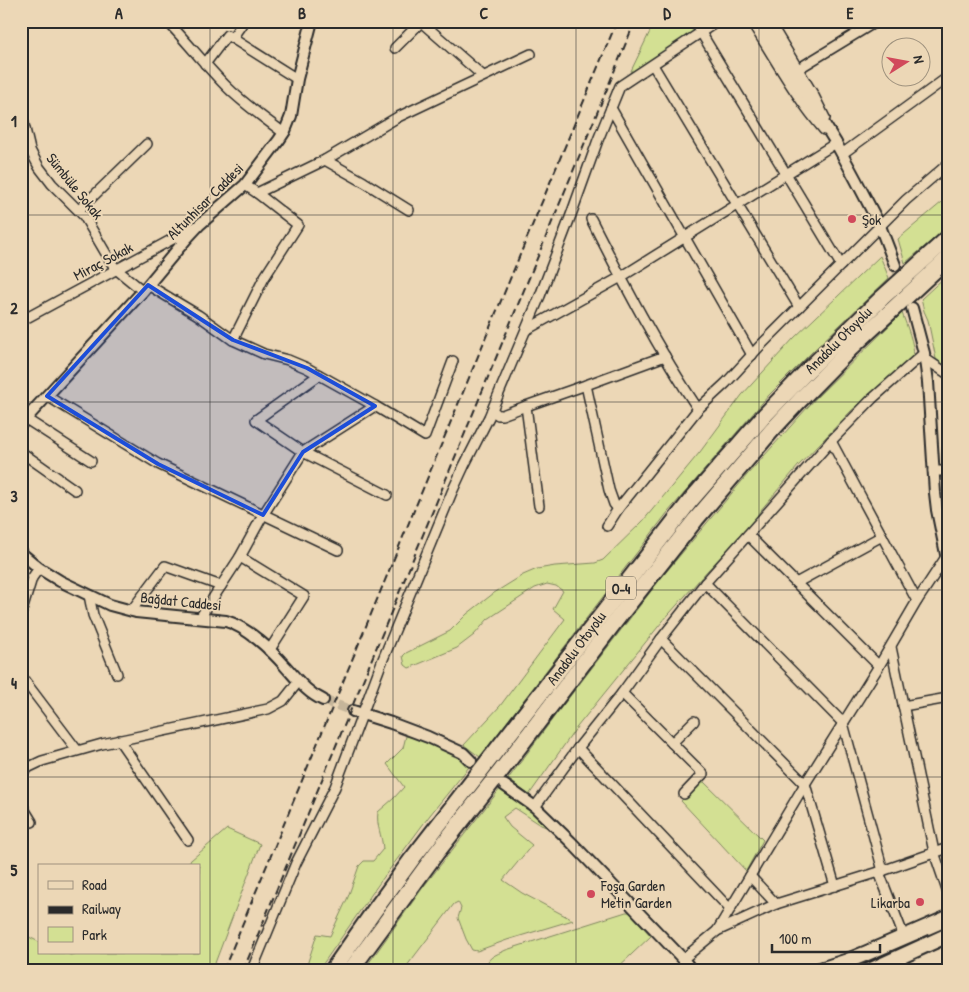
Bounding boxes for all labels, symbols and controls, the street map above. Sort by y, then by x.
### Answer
text: A [115,2,123,24]
text: B [298,2,306,24]
text: C [480,2,489,24]
text: D [663,2,671,24]
text: E [846,2,854,24]
north arrow [882,38,932,88]
text: N [909,54,929,65]
text: 1 [11,110,17,132]
street label: Sümbüle Sokak [42,148,108,224]
street label: Altunhisar Caddesi [162,158,248,244]
place label: Şok [862,209,881,230]
marker: Şok [846,213,858,225]
street label: Miraç Sokak [70,237,136,285]
text: 2 [10,297,18,319]
street label: Anadolu Otoyolu [800,302,876,378]
text: 3 [10,485,18,507]
road number: O-4 [606,576,636,600]
street label: Bağdat Caddesi [139,586,223,616]
street label: Anadolu Otoyolu [541,607,611,689]
text: 4 [11,672,17,694]
text: 5 [11,859,18,881]
legend [38,864,200,954]
text: Road [82,874,107,895]
place label: Foşa Garden Metin Garden [600,875,672,913]
marker: Foşa Garden Metin Garden [585,888,597,900]
place label: Likarba [871,892,910,913]
marker: Likarba [914,896,926,908]
text: Railway [82,898,121,919]
scale bar [772,922,879,954]
text: Park [82,924,107,945]
text: 100 m [779,928,812,949]

